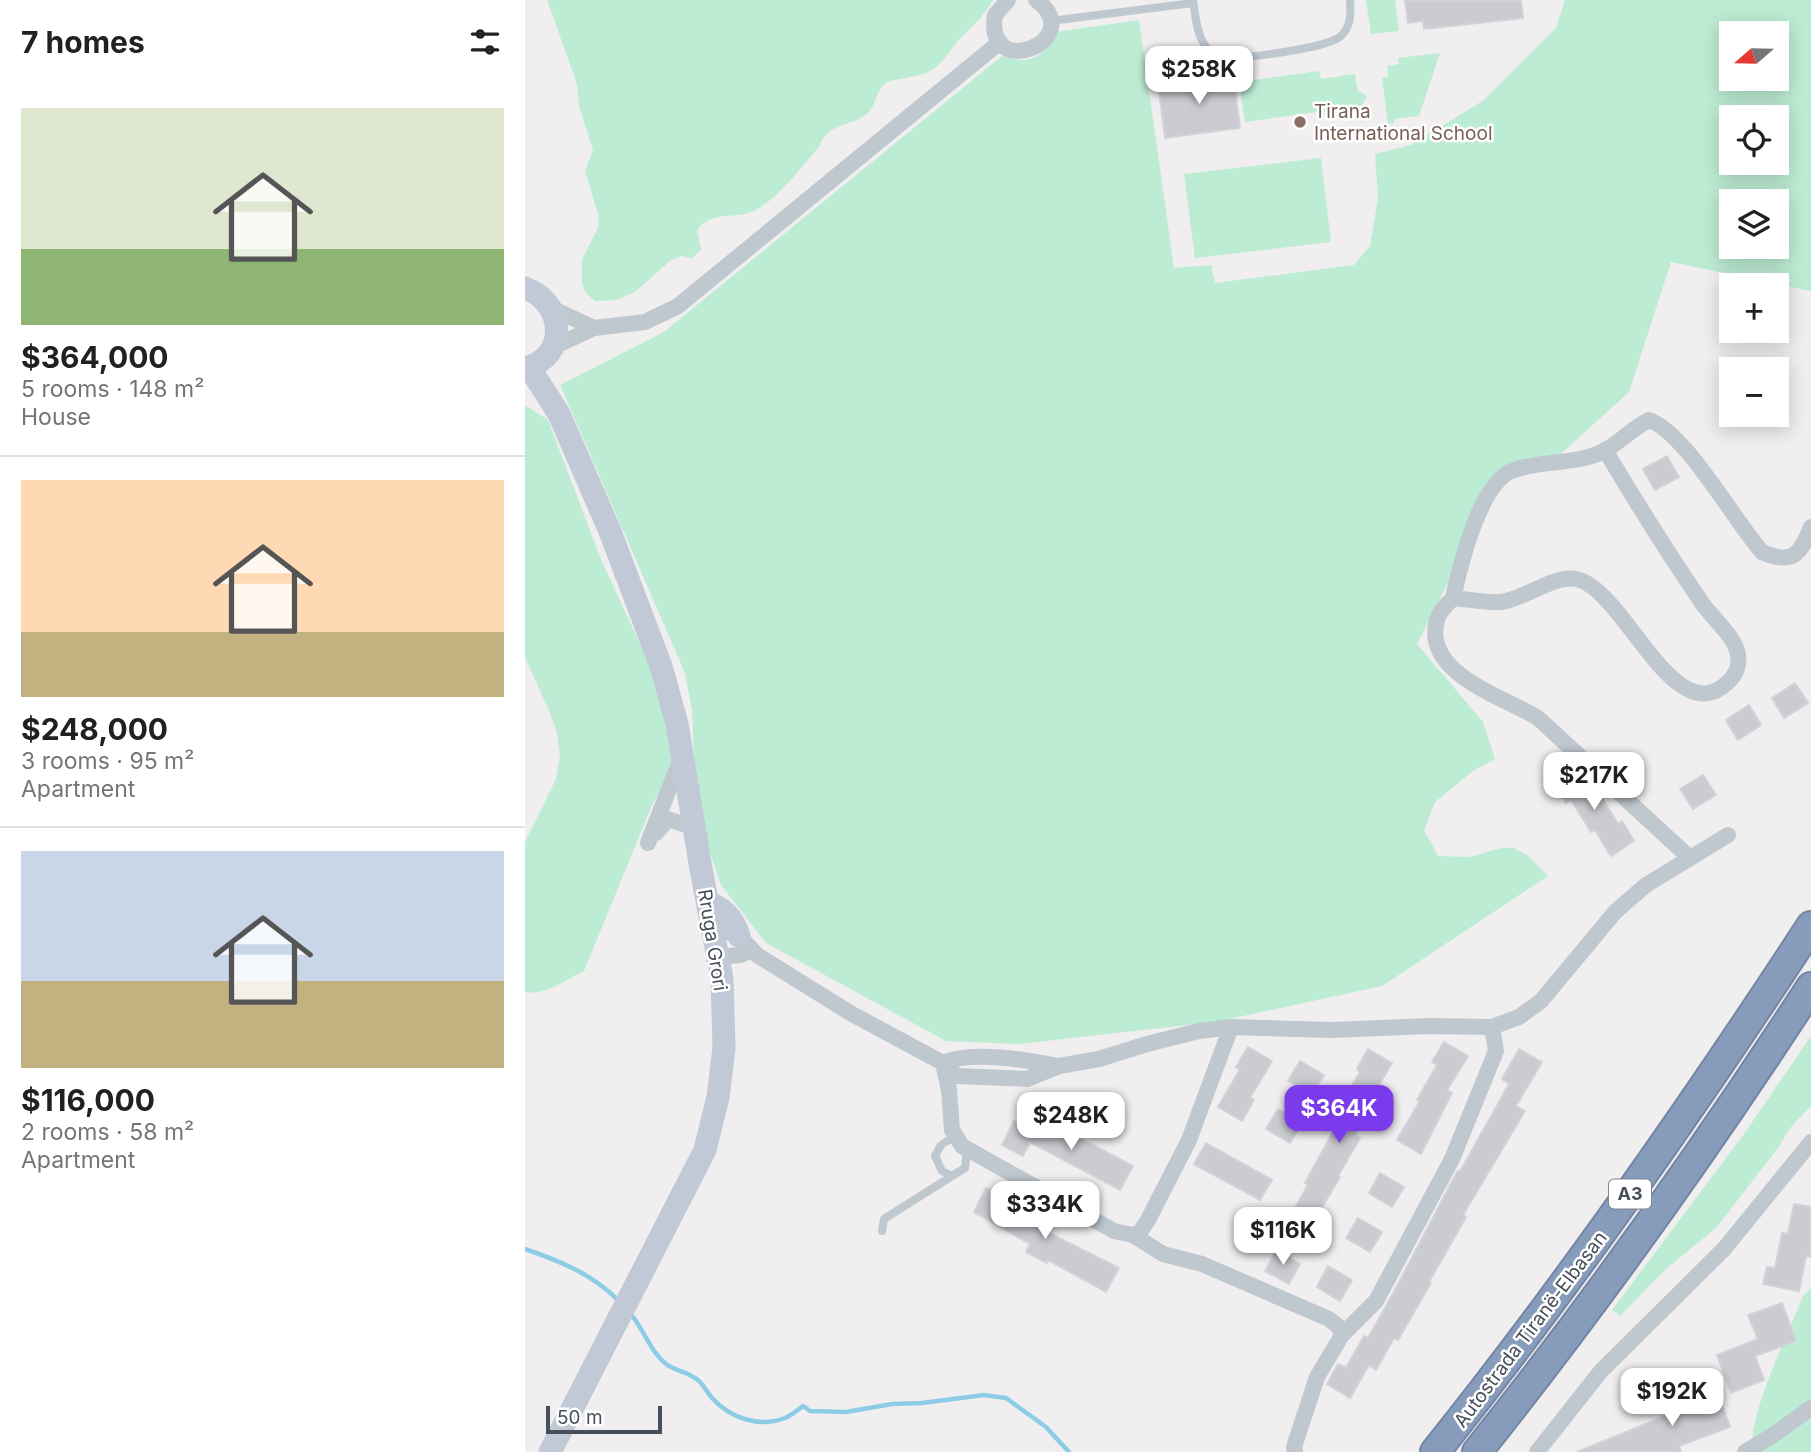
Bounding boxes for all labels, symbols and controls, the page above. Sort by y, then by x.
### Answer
north arrow [1719,21,1789,91]
map controls [1719,21,1789,427]
icon: filters [466,23,504,61]
text: 7 homes [21,24,145,60]
pin: $258K [1150,46,1248,106]
text: $258K [1161,55,1237,83]
place label: Tirana International School [1314,100,1493,145]
button: locate [1719,105,1789,175]
marker: Tirana International School [1292,114,1308,130]
icon: home [200,154,326,280]
button: layers [1719,189,1789,259]
button: + [1719,273,1789,343]
text: $364,000 [21,339,169,375]
button: − [1719,357,1789,427]
text: 5 rooms · 148 m² [21,375,204,403]
text: House [21,403,91,431]
icon: home [200,526,326,652]
text: $248,000 [21,711,168,747]
text: 3 rooms · 95 m² [21,747,194,775]
pin: $217K [1545,752,1643,812]
text: $217K [1559,761,1629,789]
text: Apartment [21,775,135,803]
street label: Rruga Grori [693,888,732,993]
icon: home [200,897,326,1023]
text: $116,000 [21,1082,155,1118]
pin: $364K [1290,1086,1388,1145]
pin: $248K [1022,1092,1120,1152]
text: $364K [1301,1094,1377,1122]
text: $248K [1033,1101,1109,1129]
text: 2 rooms · 58 m² [21,1118,194,1146]
text: Apartment [21,1146,135,1174]
road number: A3 [1609,1180,1651,1209]
pin: $334K [996,1182,1094,1241]
text: $334K [1007,1190,1083,1218]
pin: $116K [1234,1208,1332,1267]
text: $116K [1250,1216,1316,1244]
street label: Autostrada Tiranë-Elbasan [1449,1227,1612,1432]
pin: $192K [1623,1368,1721,1428]
text: $192K [1637,1377,1707,1405]
scale bar [546,1403,661,1435]
text: 50 m [557,1406,603,1429]

